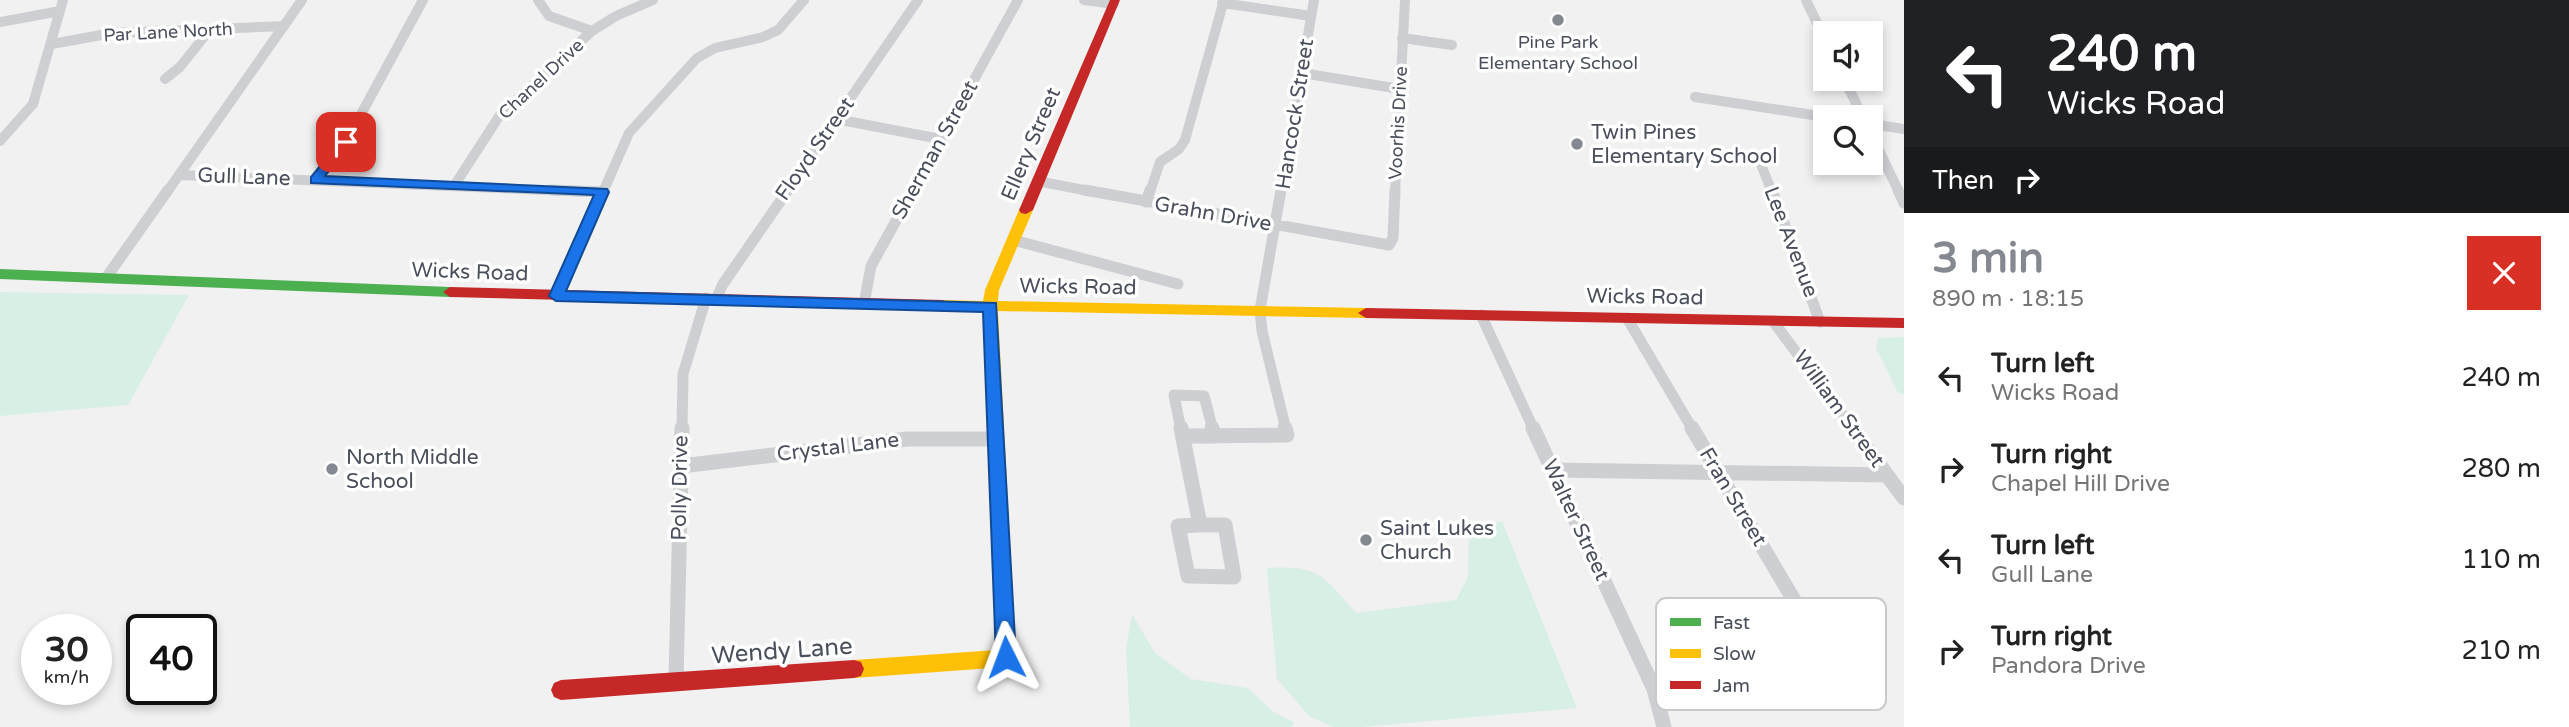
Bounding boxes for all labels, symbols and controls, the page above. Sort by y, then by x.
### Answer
marker: Pine Park Elementary School [1550,12,1566,28]
street label: Par Lane North [103,18,233,46]
map controls [1813,21,1883,175]
button: sound [1813,21,1883,91]
text: 240 m [2047,25,2197,84]
icon: left [1932,28,2023,119]
place label: Pine Park Elementary School [1478,31,1638,74]
street label: Chanel Drive [494,34,588,124]
street label: Hancock Street [1271,37,1319,191]
street label: Voorhis Drive [1384,66,1412,180]
street label: Sherman Street [887,76,983,224]
street label: Ellery Street [996,84,1066,204]
text: Wicks Road [2047,85,2225,123]
street label: Floyd Street [770,93,860,205]
button: search [1813,105,1883,175]
pin [316,112,376,172]
place label: Twin Pines Elementary School [1591,120,1778,169]
icon: arrive [327,123,365,161]
marker: Twin Pines Elementary School [1569,136,1585,152]
icon: right [2008,161,2046,199]
street label: Gull Lane [197,163,291,191]
text: Then [1932,165,1994,196]
street label: Lee Avenue [1758,183,1824,301]
street label: Grahn Drive [1152,191,1274,237]
text: 3 min [1932,233,2044,284]
button: close [2467,236,2541,310]
street label: Wicks Road [411,257,529,287]
street label: Wicks Road [1019,273,1137,301]
street label: Wicks Road [1586,283,1704,311]
text: 890 m · 18:15 [1932,285,2084,313]
street label: William Street [1788,346,1890,472]
text: Turn left [1991,348,2094,379]
icon: left [1932,359,1970,397]
text: 240 m [2461,362,2541,393]
text: Wicks Road [1991,379,2119,407]
street label: Crystal Lane [776,427,901,467]
street label: Polly Drive [667,435,693,541]
text: Turn right [1991,439,2112,470]
street label: Fran Street [1694,443,1772,551]
place label: North Middle School [346,445,479,494]
icon: right [1932,450,1970,488]
text: 280 m [2461,453,2541,484]
street label: Walter Street [1537,455,1615,585]
marker: North Middle School [324,461,340,477]
text: Chapel Hill Drive [1991,470,2170,498]
place label: Saint Lukes Church [1380,516,1494,565]
text: Turn left [1991,530,2094,561]
marker: Saint Lukes Church [1358,532,1374,548]
icon: left [1932,541,1970,579]
text: 110 m [2461,544,2541,575]
text: Gull Lane [1991,561,2093,589]
legend [1656,598,1886,710]
text: Fast [1713,612,1750,634]
speed limit sign: 40 [126,614,217,705]
position arrow [969,620,1043,694]
text: Turn right [1991,621,2112,652]
text: 30 [45,629,88,671]
street label: Wendy Lane [711,632,853,670]
icon: right [1932,632,1970,670]
text: 210 m [2461,635,2541,666]
text: Slow [1713,643,1756,665]
text: Pandora Drive [1991,652,2146,680]
text: km/h [44,666,89,688]
text: Jam [1713,675,1750,697]

